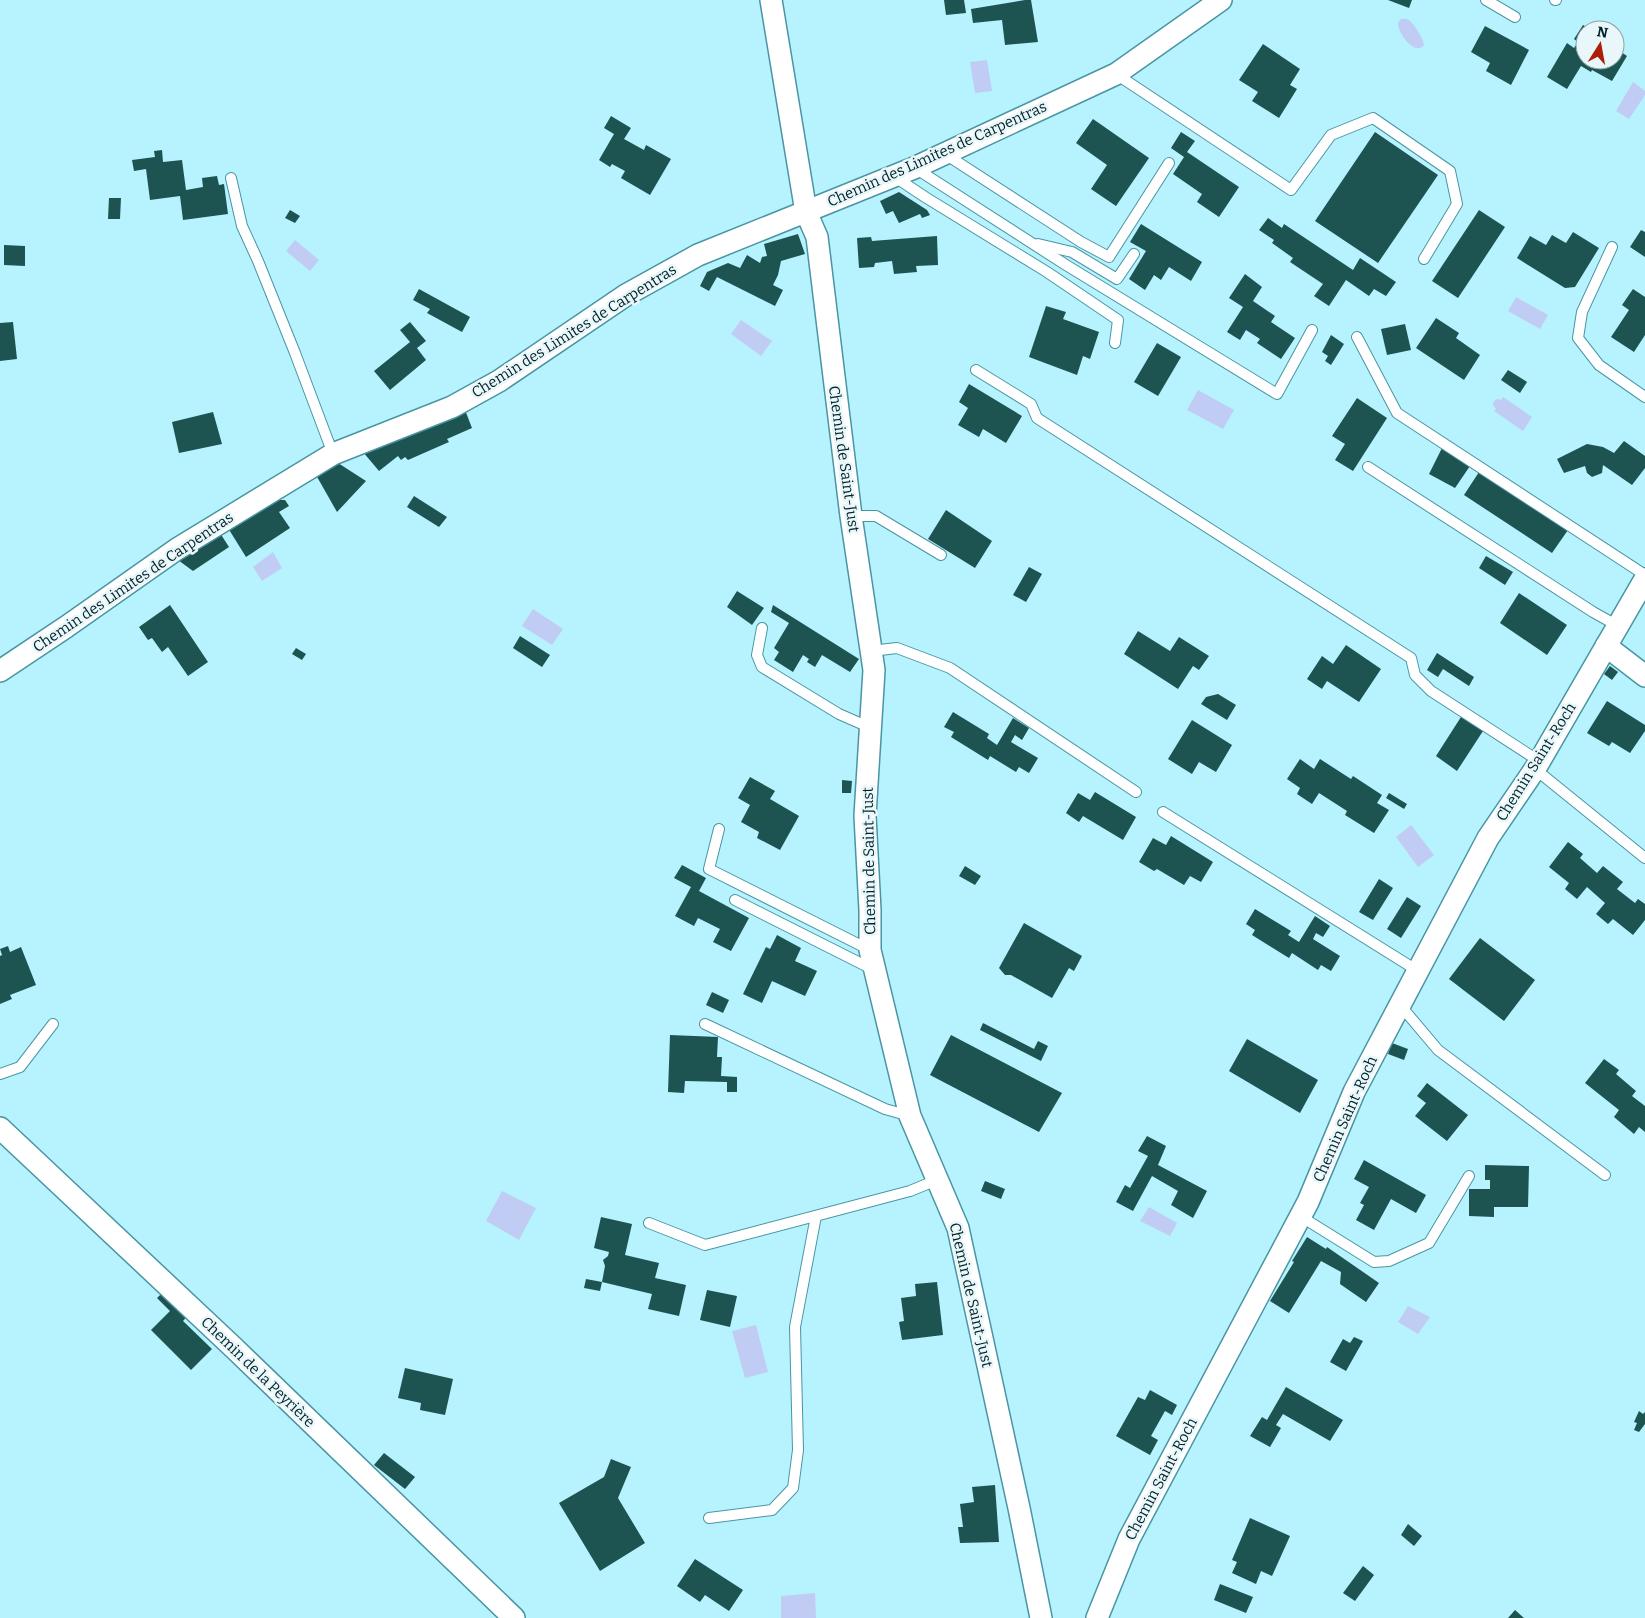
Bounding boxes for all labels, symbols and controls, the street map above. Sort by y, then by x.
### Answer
north arrow [1575,20,1625,70]
text: N [1595,23,1609,42]
street label: Chemin des Limites de Carpentras [825,97,1049,211]
street label: Chemin des Limites de Carpentras [468,260,680,402]
street label: Chemin de Saint-Just [825,384,863,534]
street label: Chemin des Limites de Carpentras [29,508,237,656]
street label: Chemin Saint-Roch [1492,699,1580,824]
street label: Chemin de Saint-Just [859,786,879,935]
street label: Chemin Saint-Roch [1309,1053,1381,1185]
street label: Chemin de Saint-Just [946,1221,997,1370]
street label: Chemin de la Peyrière [197,1313,319,1431]
street label: Chemin Saint-Roch [1121,1414,1201,1543]

